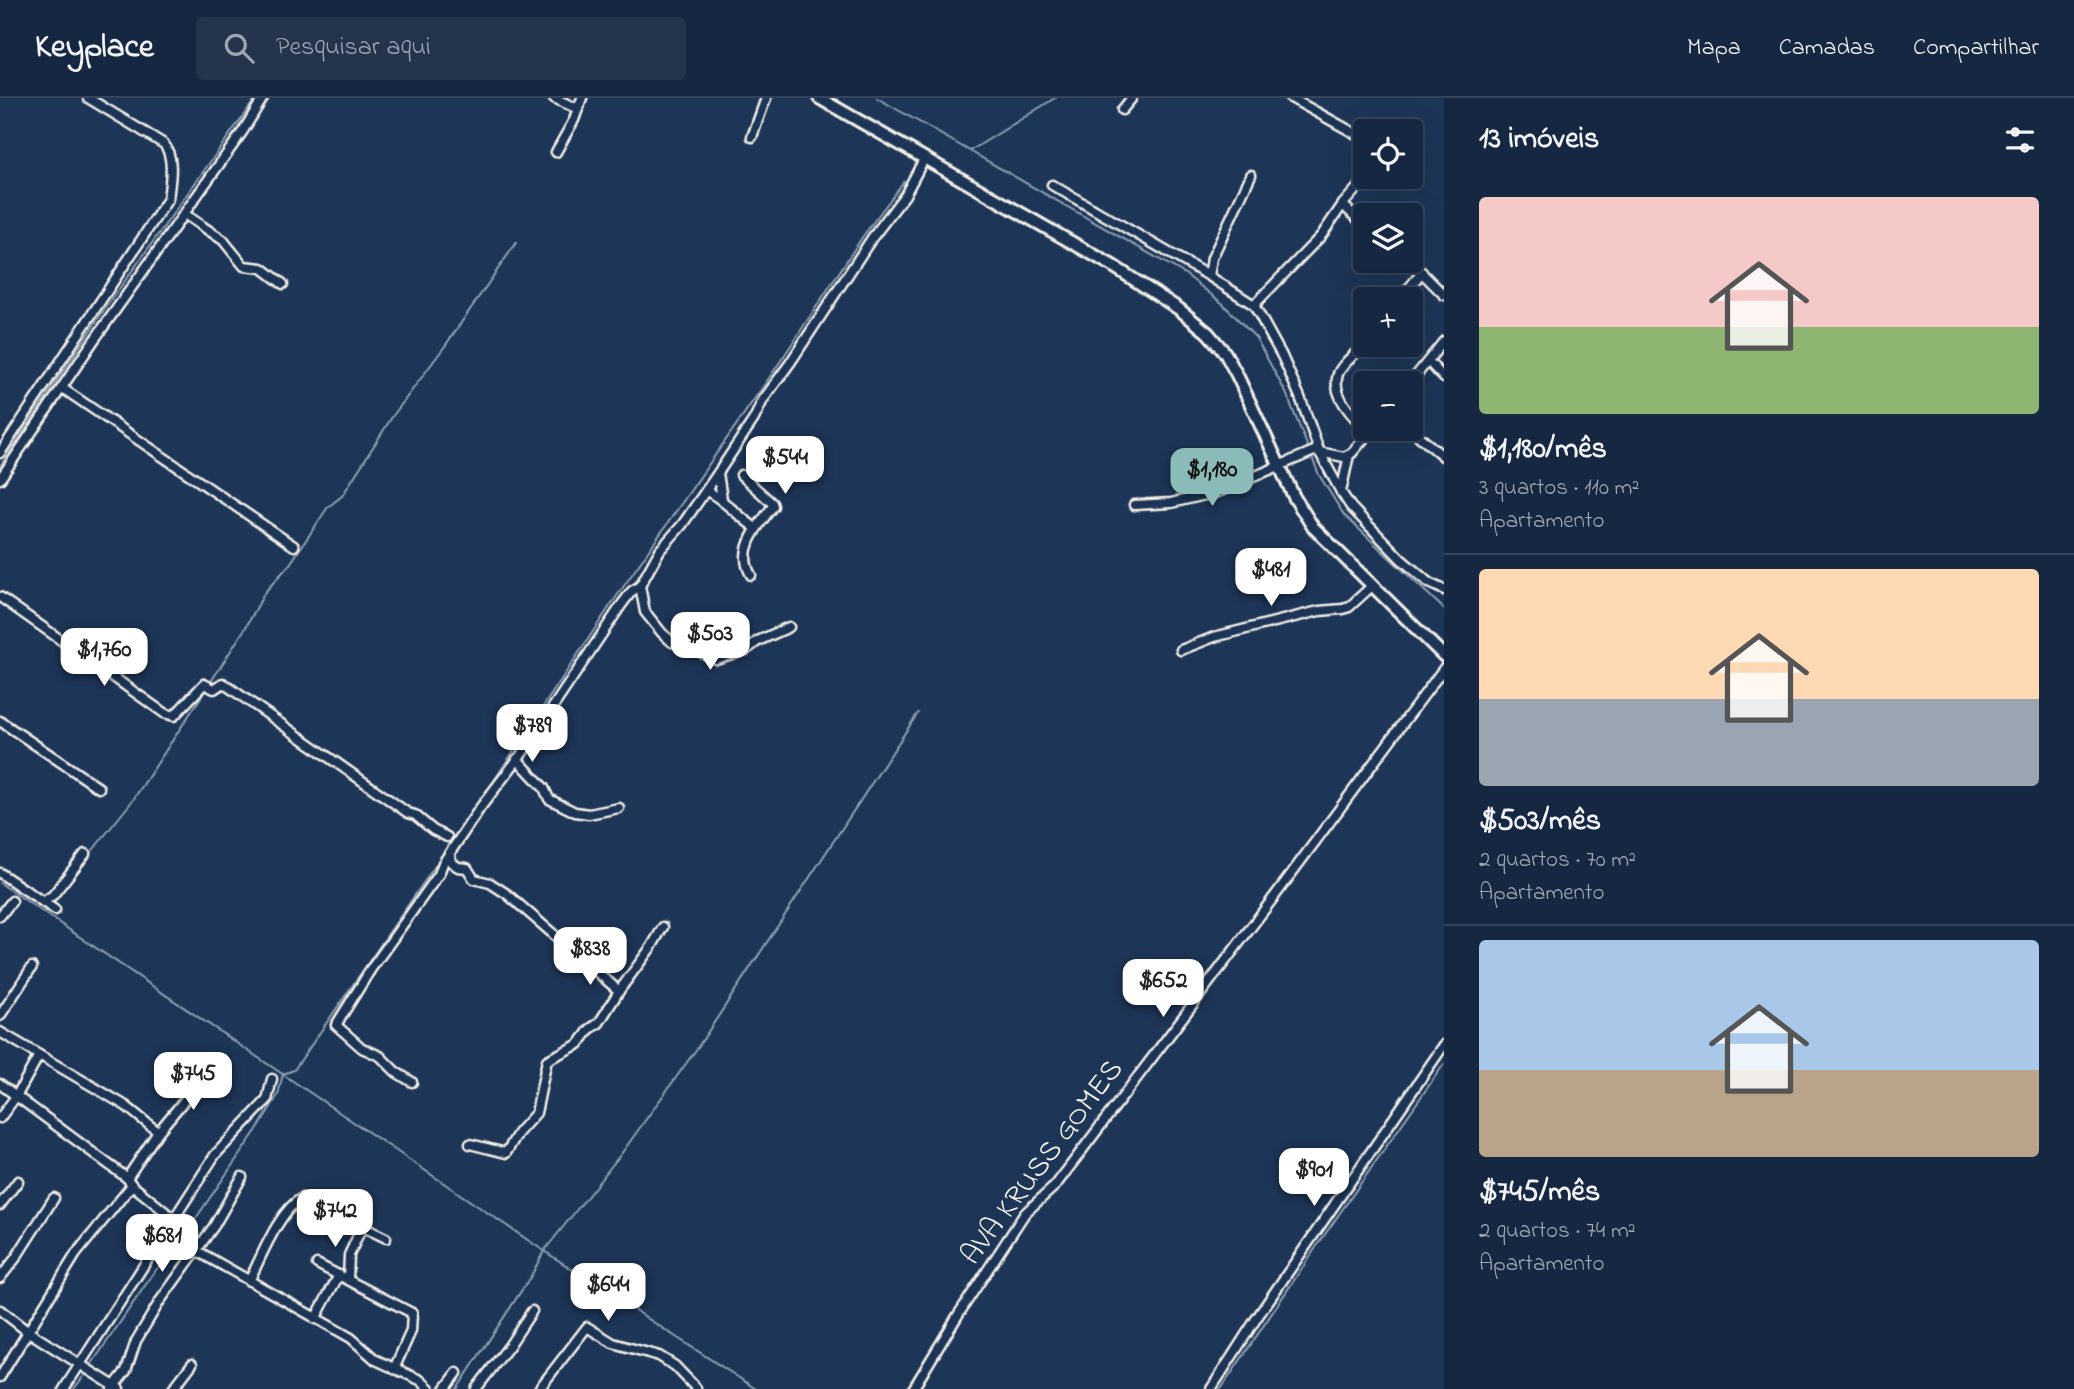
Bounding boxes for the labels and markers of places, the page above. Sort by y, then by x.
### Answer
pin: $544 [744,436,826,496]
pin: $1,180 [1155,448,1269,508]
pin: $481 [1230,548,1312,608]
pin: $503 [669,612,751,672]
pin: $1,760 [47,628,161,688]
pin: $789 [491,704,573,764]
pin: $838 [549,928,631,987]
pin: $652 [1122,960,1204,1019]
pin: $745 [152,1052,234,1112]
pin: $901 [1273,1148,1355,1208]
pin: $742 [294,1190,376,1249]
pin: $681 [121,1214,203,1274]
pin: $644 [567,1264,649,1323]

